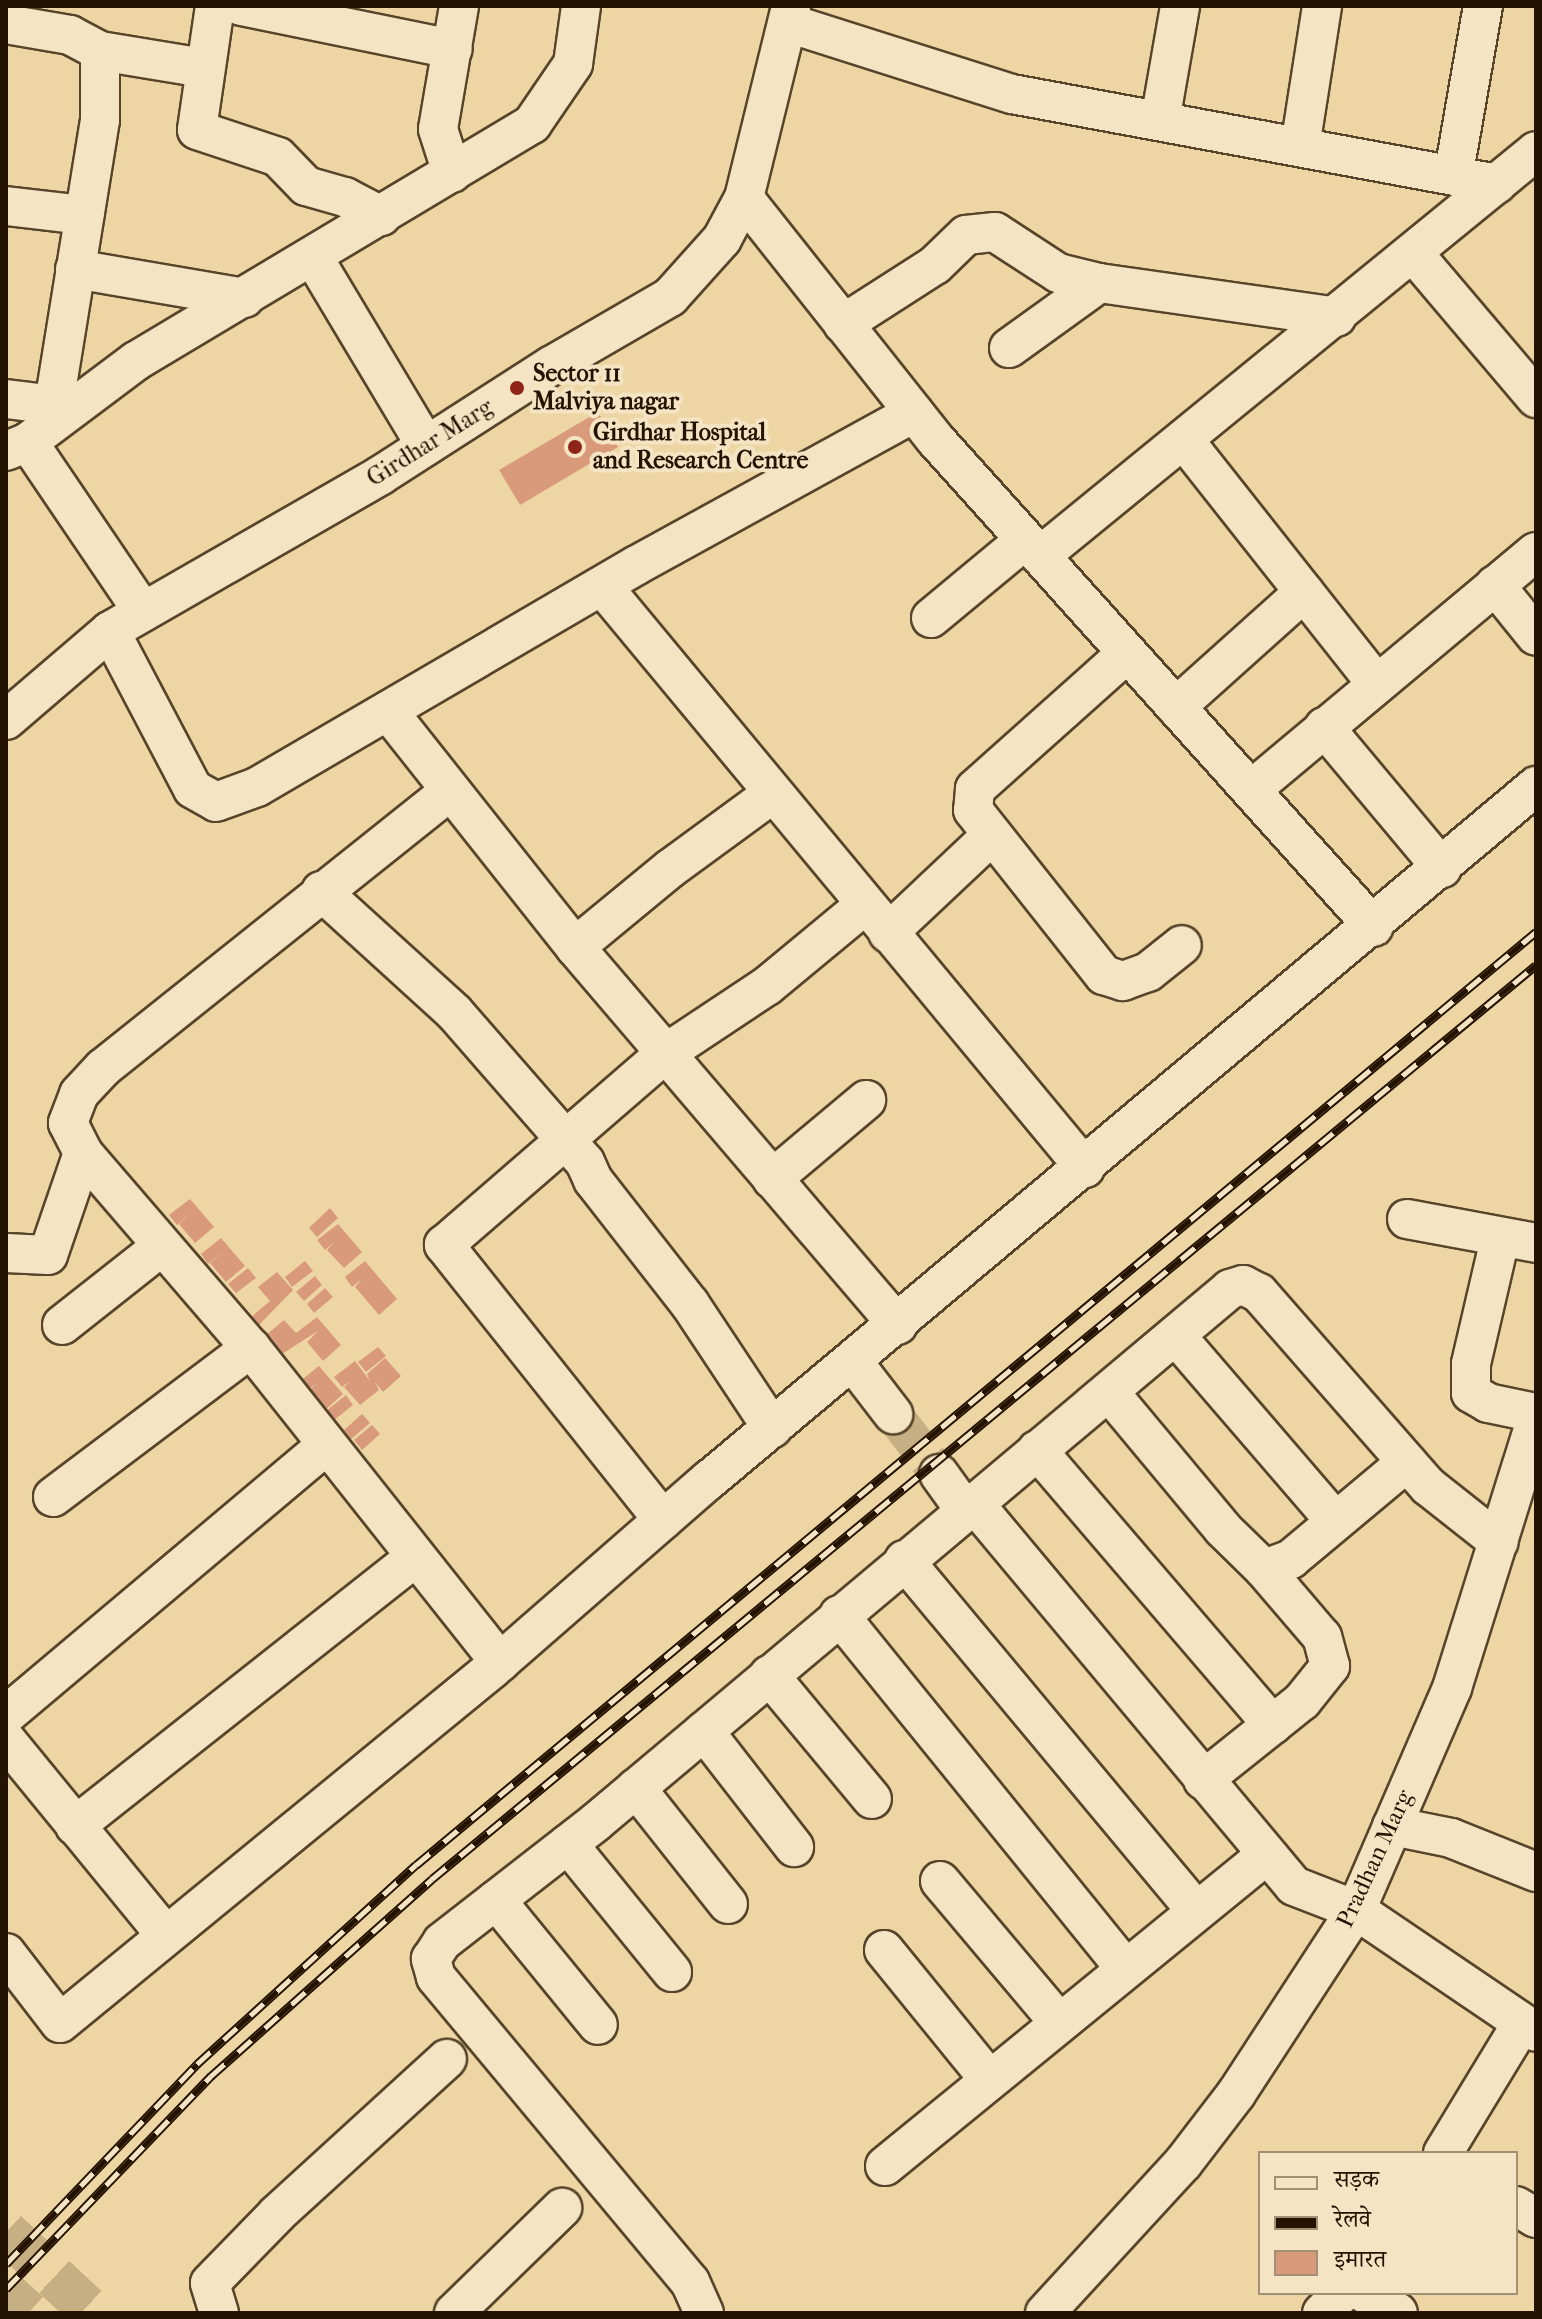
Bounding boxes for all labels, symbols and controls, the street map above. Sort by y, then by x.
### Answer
place label: Sector 11 Malviya nagar [533,360,679,416]
marker: Sector 11 Malviya nagar [508,379,526,397]
street label: Girdhar Marg [362,393,498,493]
place label: Girdhar Hospital and Research Centre [593,419,808,475]
marker: Girdhar Hospital and Research Centre [564,436,586,458]
street label: Pradhan Marg [1331,1786,1419,1932]
legend [1258,2151,1518,2295]
text: सड़क [1334,2165,1379,2193]
text: रेलवे [1334,2205,1371,2233]
text: इमारत [1334,2245,1386,2273]

